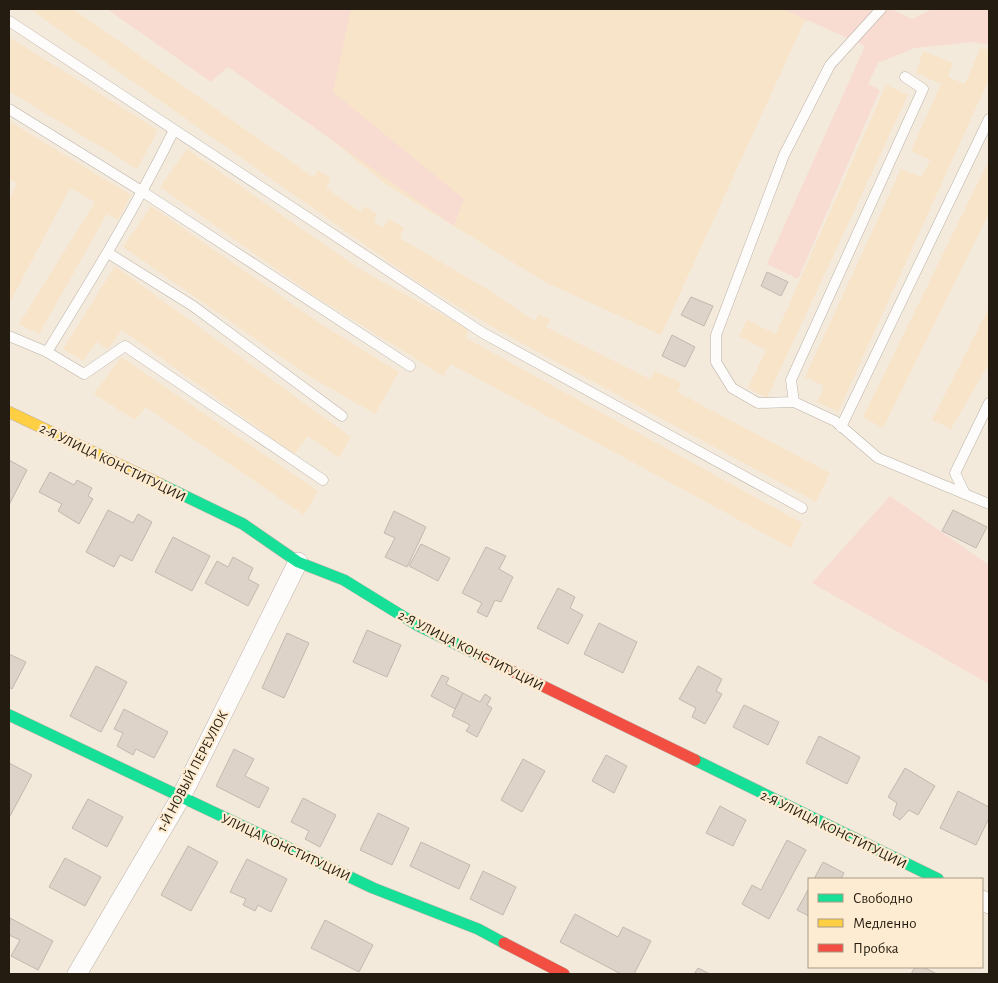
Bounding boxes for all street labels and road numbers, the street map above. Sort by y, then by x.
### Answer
street label: 2-Я УЛИЦА КОНСТИТУЦИИ [37,421,188,505]
street label: 2-Я УЛИЦА КОНСТИТУЦИИ [396,608,545,694]
street label: 1-Й НОВЫЙ ПЕРЕУЛОК [154,708,231,834]
street label: 2-Я УЛИЦА КОНСТИТУЦИИ [758,788,909,872]
street label: УЛИЦА КОНСТИТУЦИИ [219,812,352,884]

